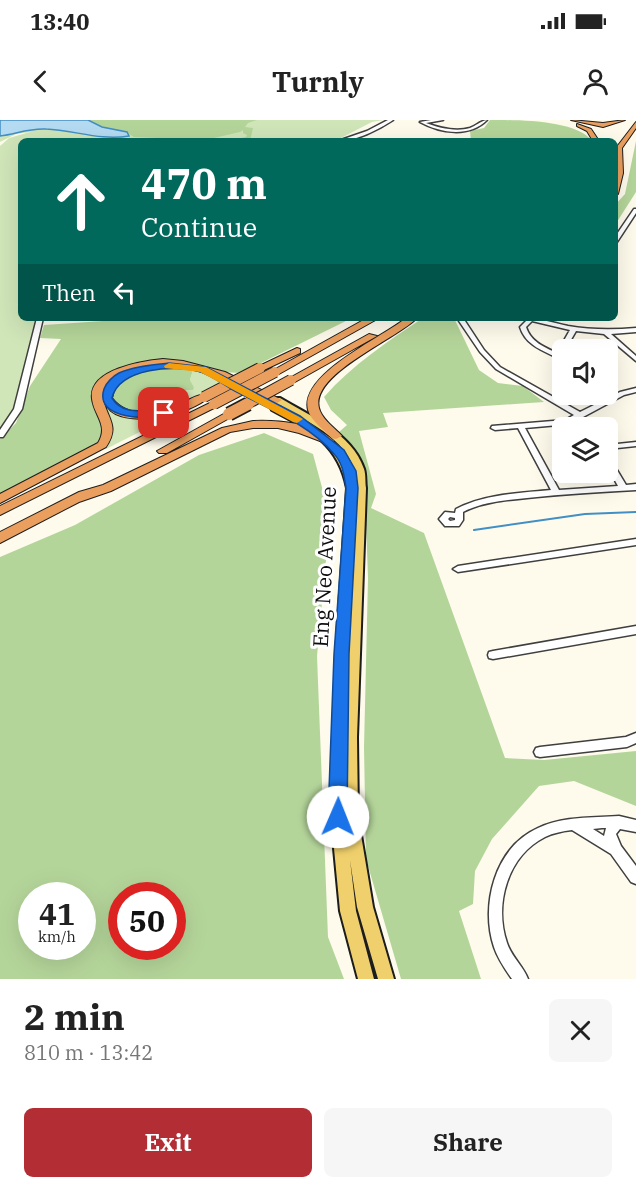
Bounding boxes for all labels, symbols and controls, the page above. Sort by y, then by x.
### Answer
text: 13:40 [30,7,89,36]
text: Turnly [272,64,364,99]
icon: back [24,65,57,98]
icon: person [579,65,612,98]
text: 470 m [141,156,267,211]
icon: ahead [42,162,120,240]
text: Continue [141,209,257,244]
icon: left [108,276,141,309]
text: Then [42,278,96,307]
map controls [552,339,618,483]
button: sound [552,339,618,405]
pin [138,387,189,438]
icon: arrive [147,396,180,429]
button: layers [552,417,618,483]
street label: Eng Neo Avenue [306,486,342,648]
position arrow [306,785,370,849]
speed limit sign: 50 [108,882,186,960]
text: 41 [39,894,75,933]
text: km/h [38,927,76,946]
text: 2 min [24,993,125,1040]
button: close [549,999,612,1062]
text: 810 m · 13:42 [24,1039,153,1066]
button: Exit [24,1108,312,1177]
button: Share [324,1108,612,1177]

